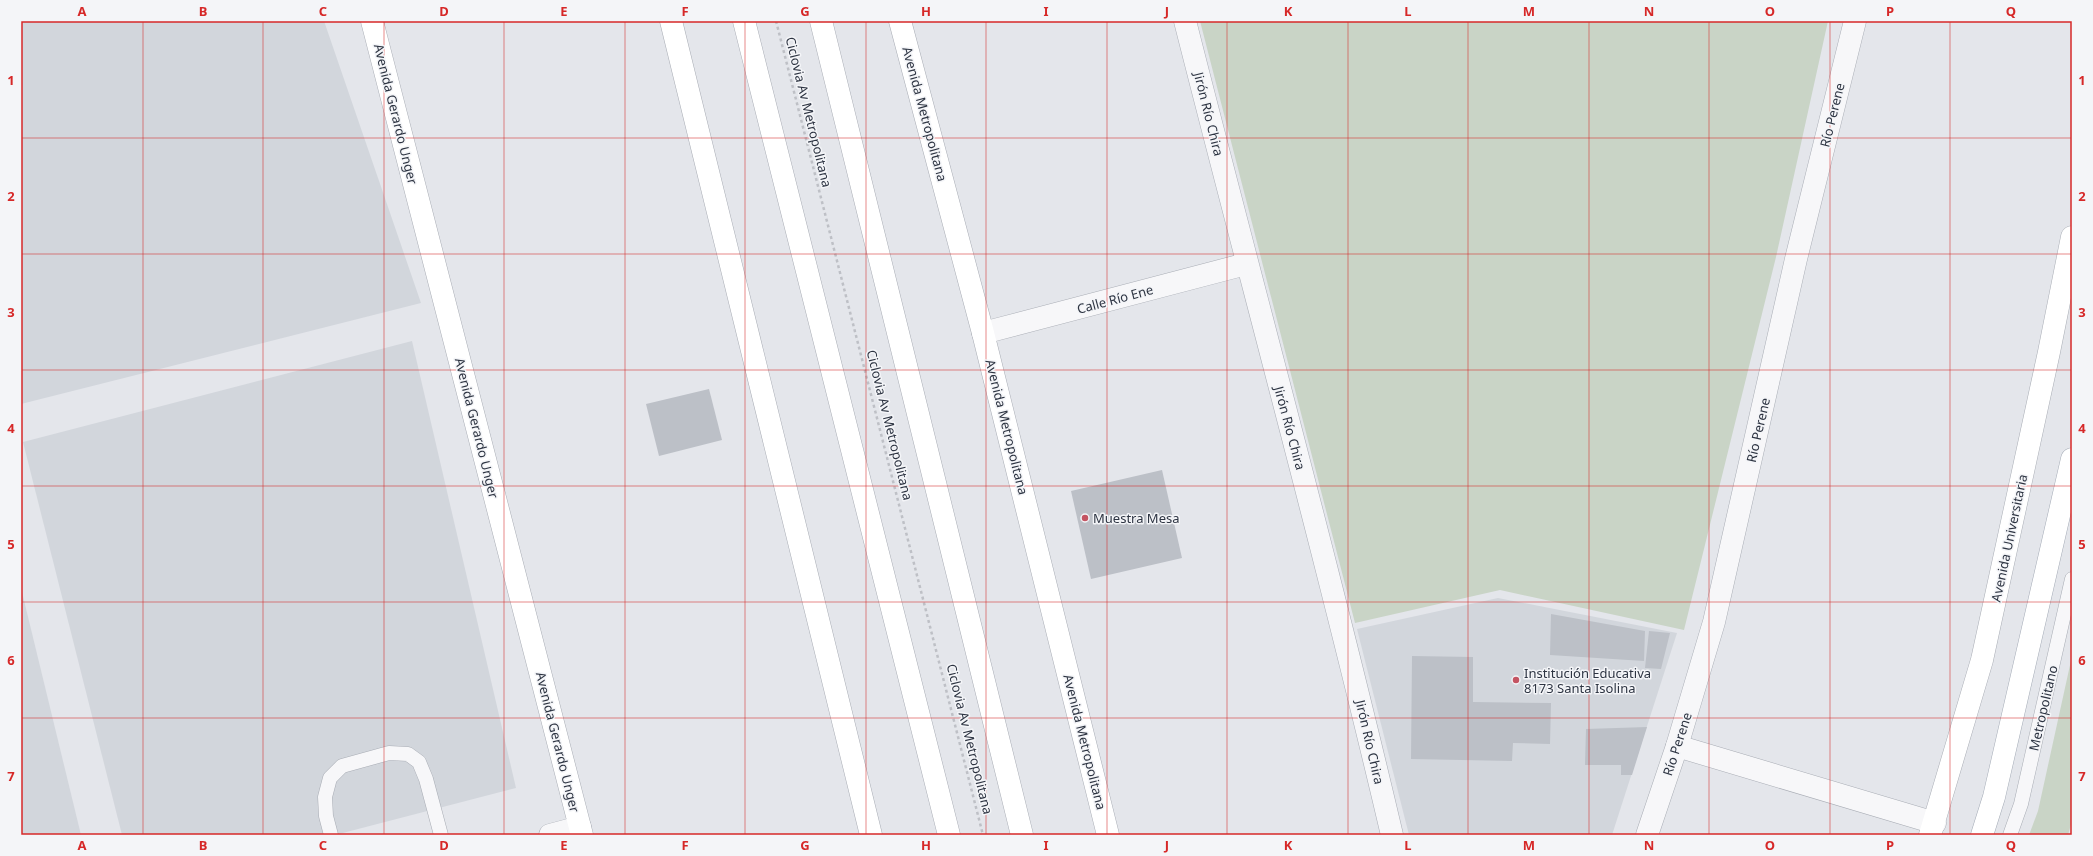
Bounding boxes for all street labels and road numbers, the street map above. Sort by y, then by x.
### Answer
street label: Ciclovia Av Metropolitana [782,35,836,189]
street label: Avenida Gerardo Unger [370,42,422,187]
street label: Avenida Metropolitana [898,45,952,183]
street label: Jirón Río Chira [1189,68,1228,158]
street label: Río Perene [1815,81,1849,149]
street label: Calle Río Ene [1075,280,1155,318]
street label: Ciclovia Av Metropolitana [863,348,917,502]
street label: Avenida Gerardo Unger [451,356,503,501]
street label: Avenida Metropolitana [981,357,1033,497]
street label: Jirón Río Chira [1270,382,1310,472]
street label: Río Perene [1742,396,1774,464]
street label: Avenida Universitaria [1987,473,2031,603]
street label: Ciclovia Av Metropolitana [943,662,997,816]
street label: Metropolitano [2024,663,2062,753]
street label: Avenida Gerardo Unger [532,670,584,815]
street label: Avenida Metropolitana [1059,672,1111,812]
street label: Jirón Río Chira [1351,696,1388,786]
street label: Río Perene [1658,710,1696,778]

